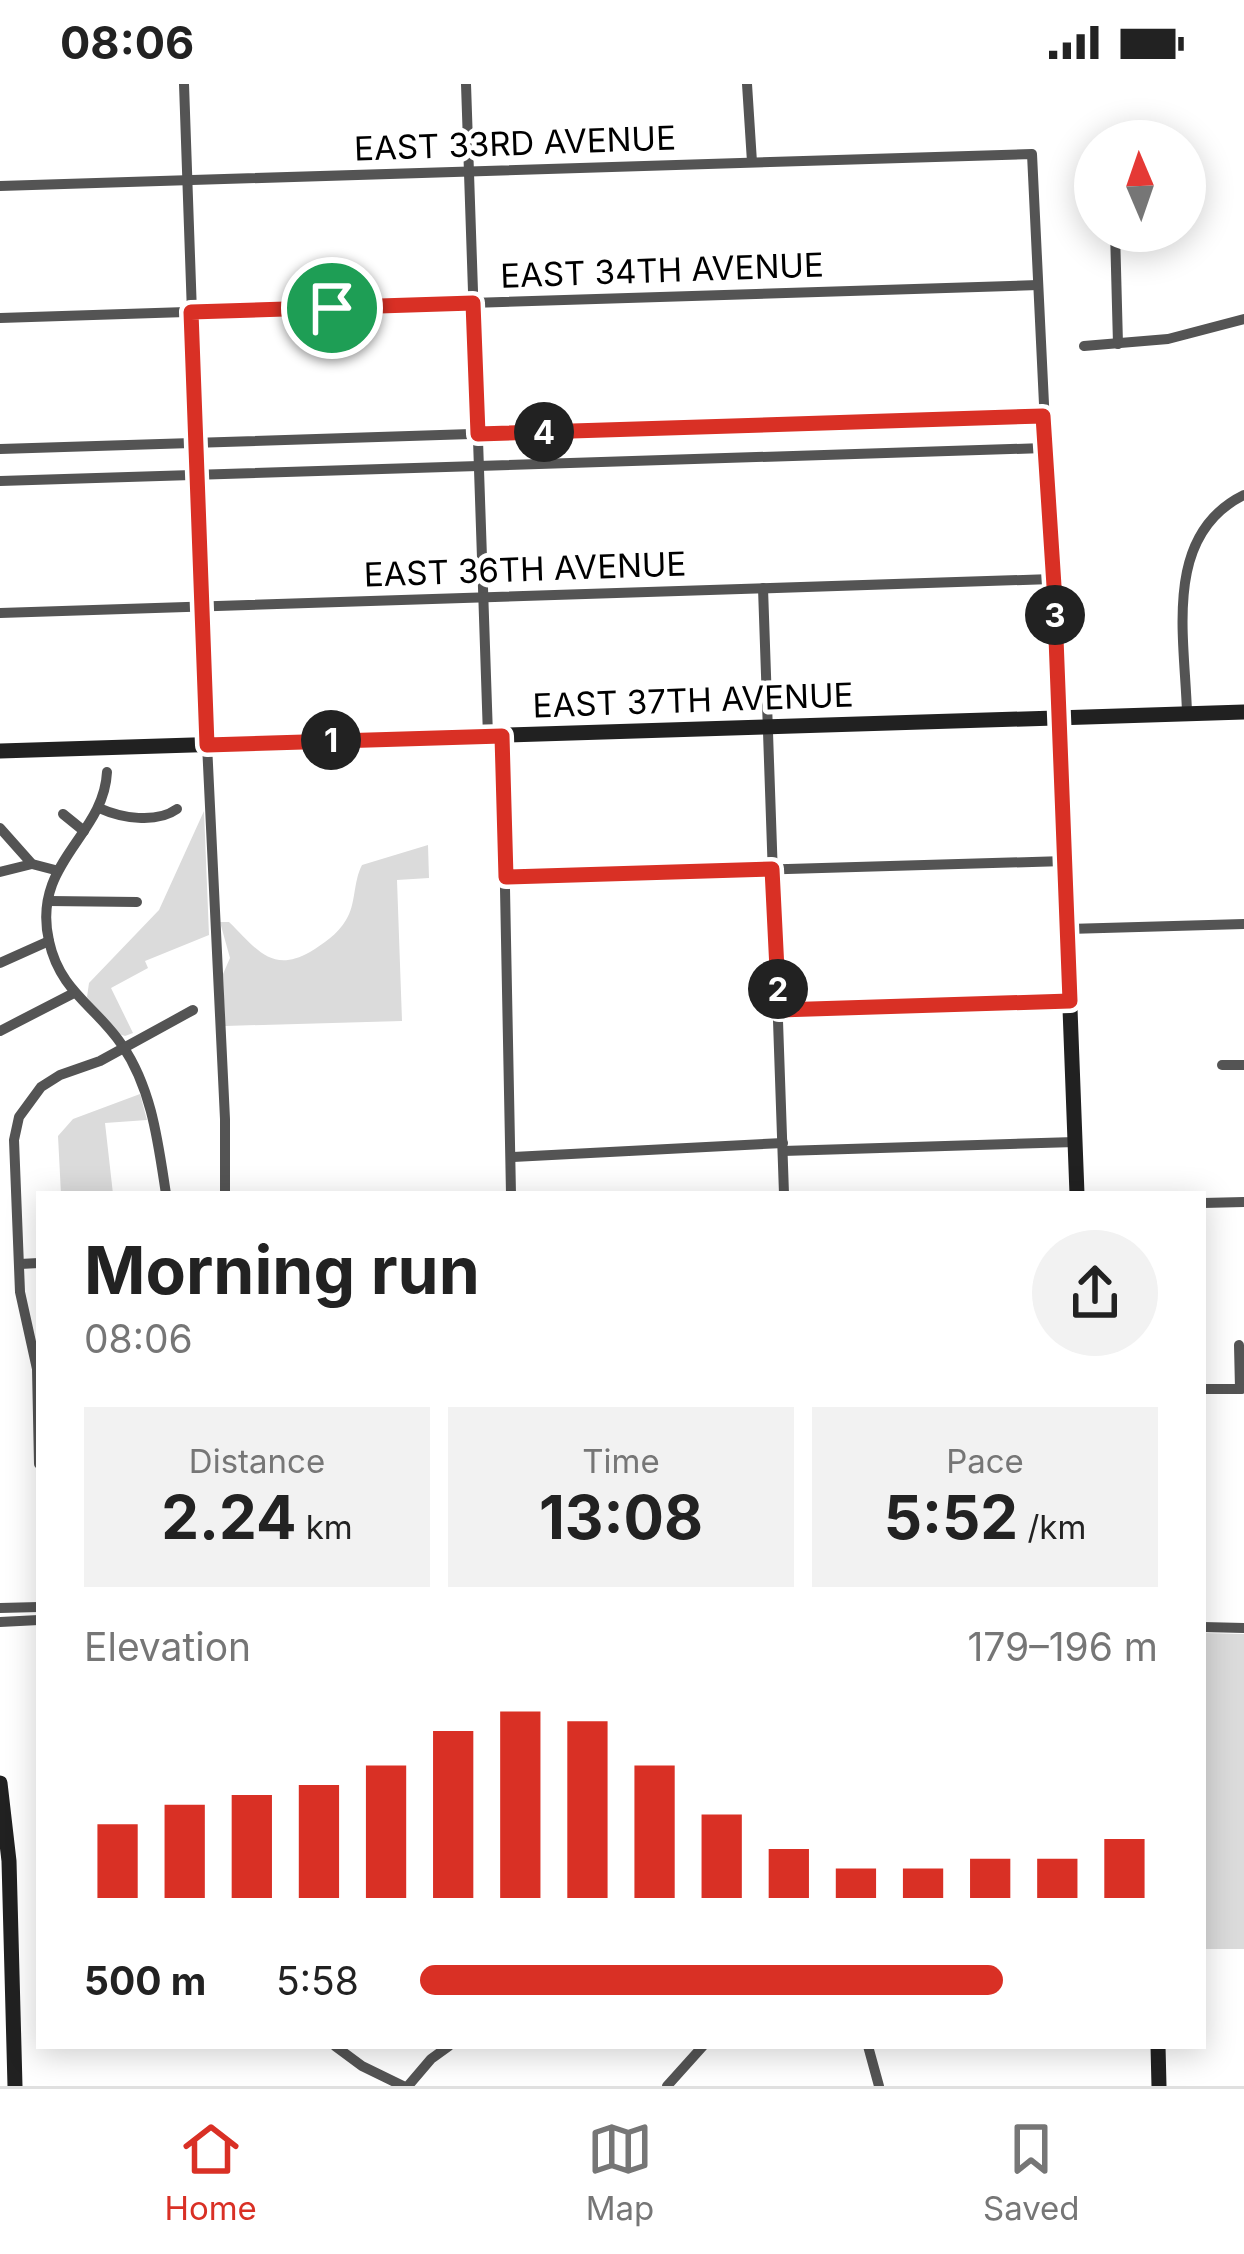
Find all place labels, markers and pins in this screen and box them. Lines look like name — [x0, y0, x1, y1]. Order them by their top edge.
pin — [281, 257, 383, 359]
pin: 4 — [514, 402, 574, 462]
pin: 3 — [1025, 585, 1085, 645]
pin: 1 — [301, 710, 361, 770]
pin: 2 — [748, 959, 808, 1019]

